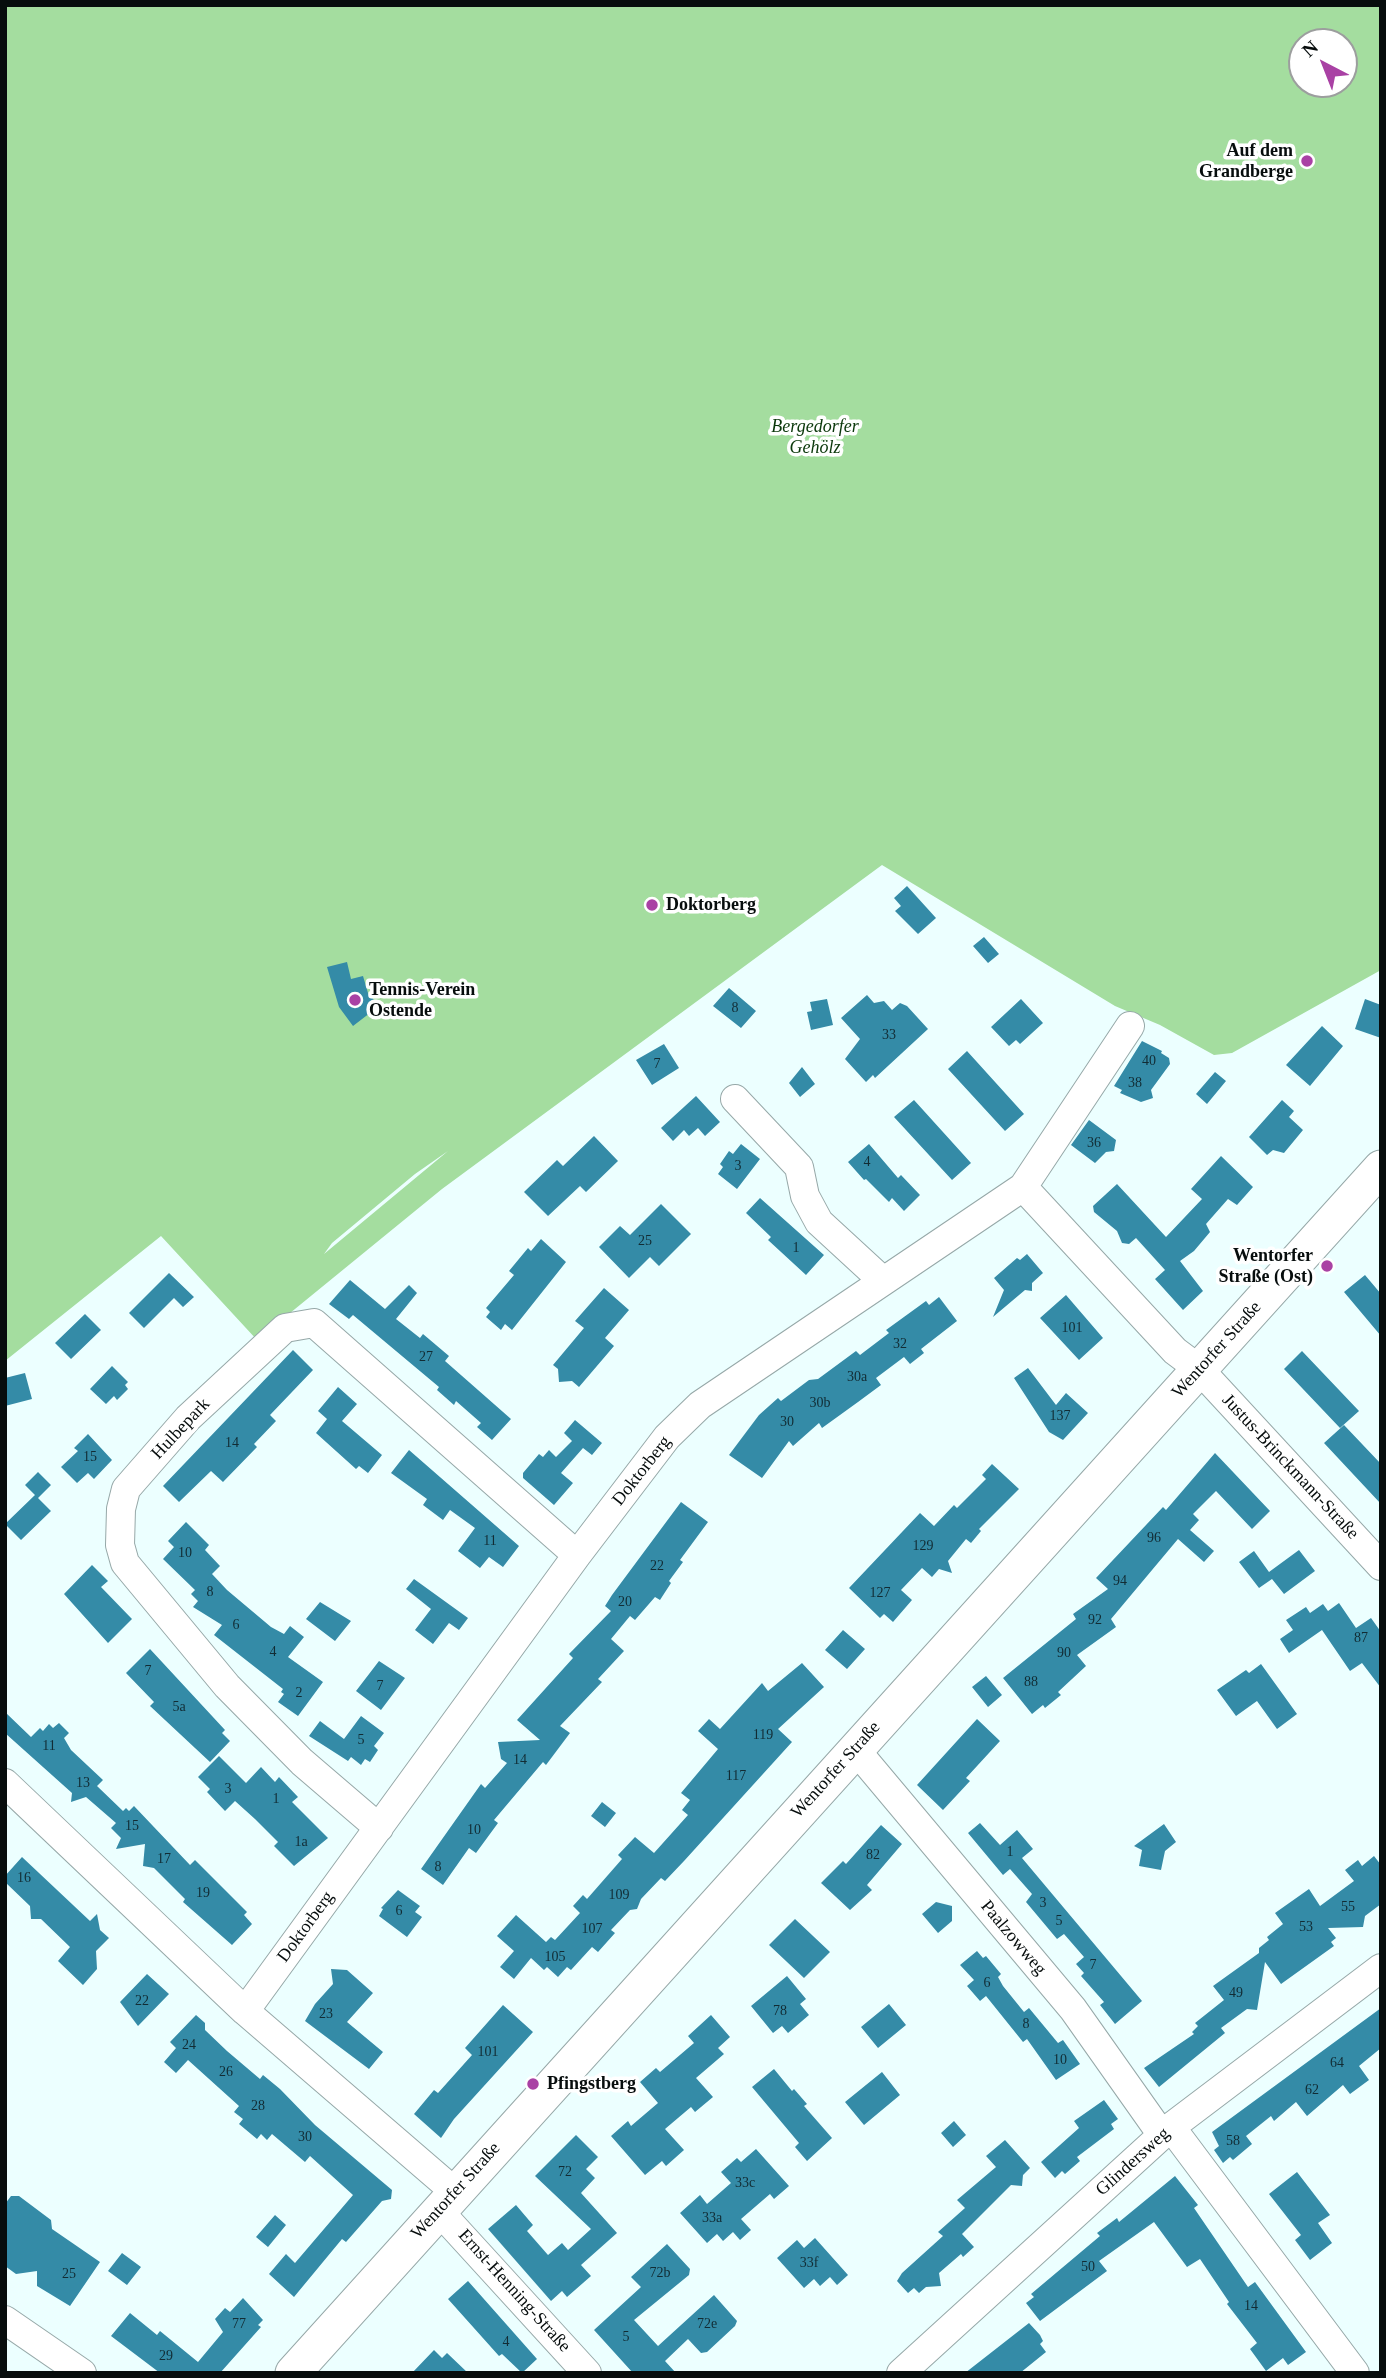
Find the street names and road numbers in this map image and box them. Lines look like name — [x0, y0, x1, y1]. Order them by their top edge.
street label: Wentorfer Straße — [1168, 1297, 1266, 1403]
street label: Justus-Brinckmann-Straße — [1217, 1390, 1363, 1544]
street label: Hulbepark — [147, 1394, 215, 1464]
street label: Doktorberg — [608, 1432, 676, 1510]
street label: Wentorfer Straße — [787, 1717, 885, 1823]
street label: Doktorberg — [273, 1887, 339, 1967]
street label: Paalzowweg — [975, 1896, 1051, 1980]
street label: Glindersweg — [1092, 2123, 1174, 2201]
street label: Wentorfer Straße — [407, 2138, 505, 2244]
street label: Ernst-Henning-Straße — [453, 2225, 575, 2357]

